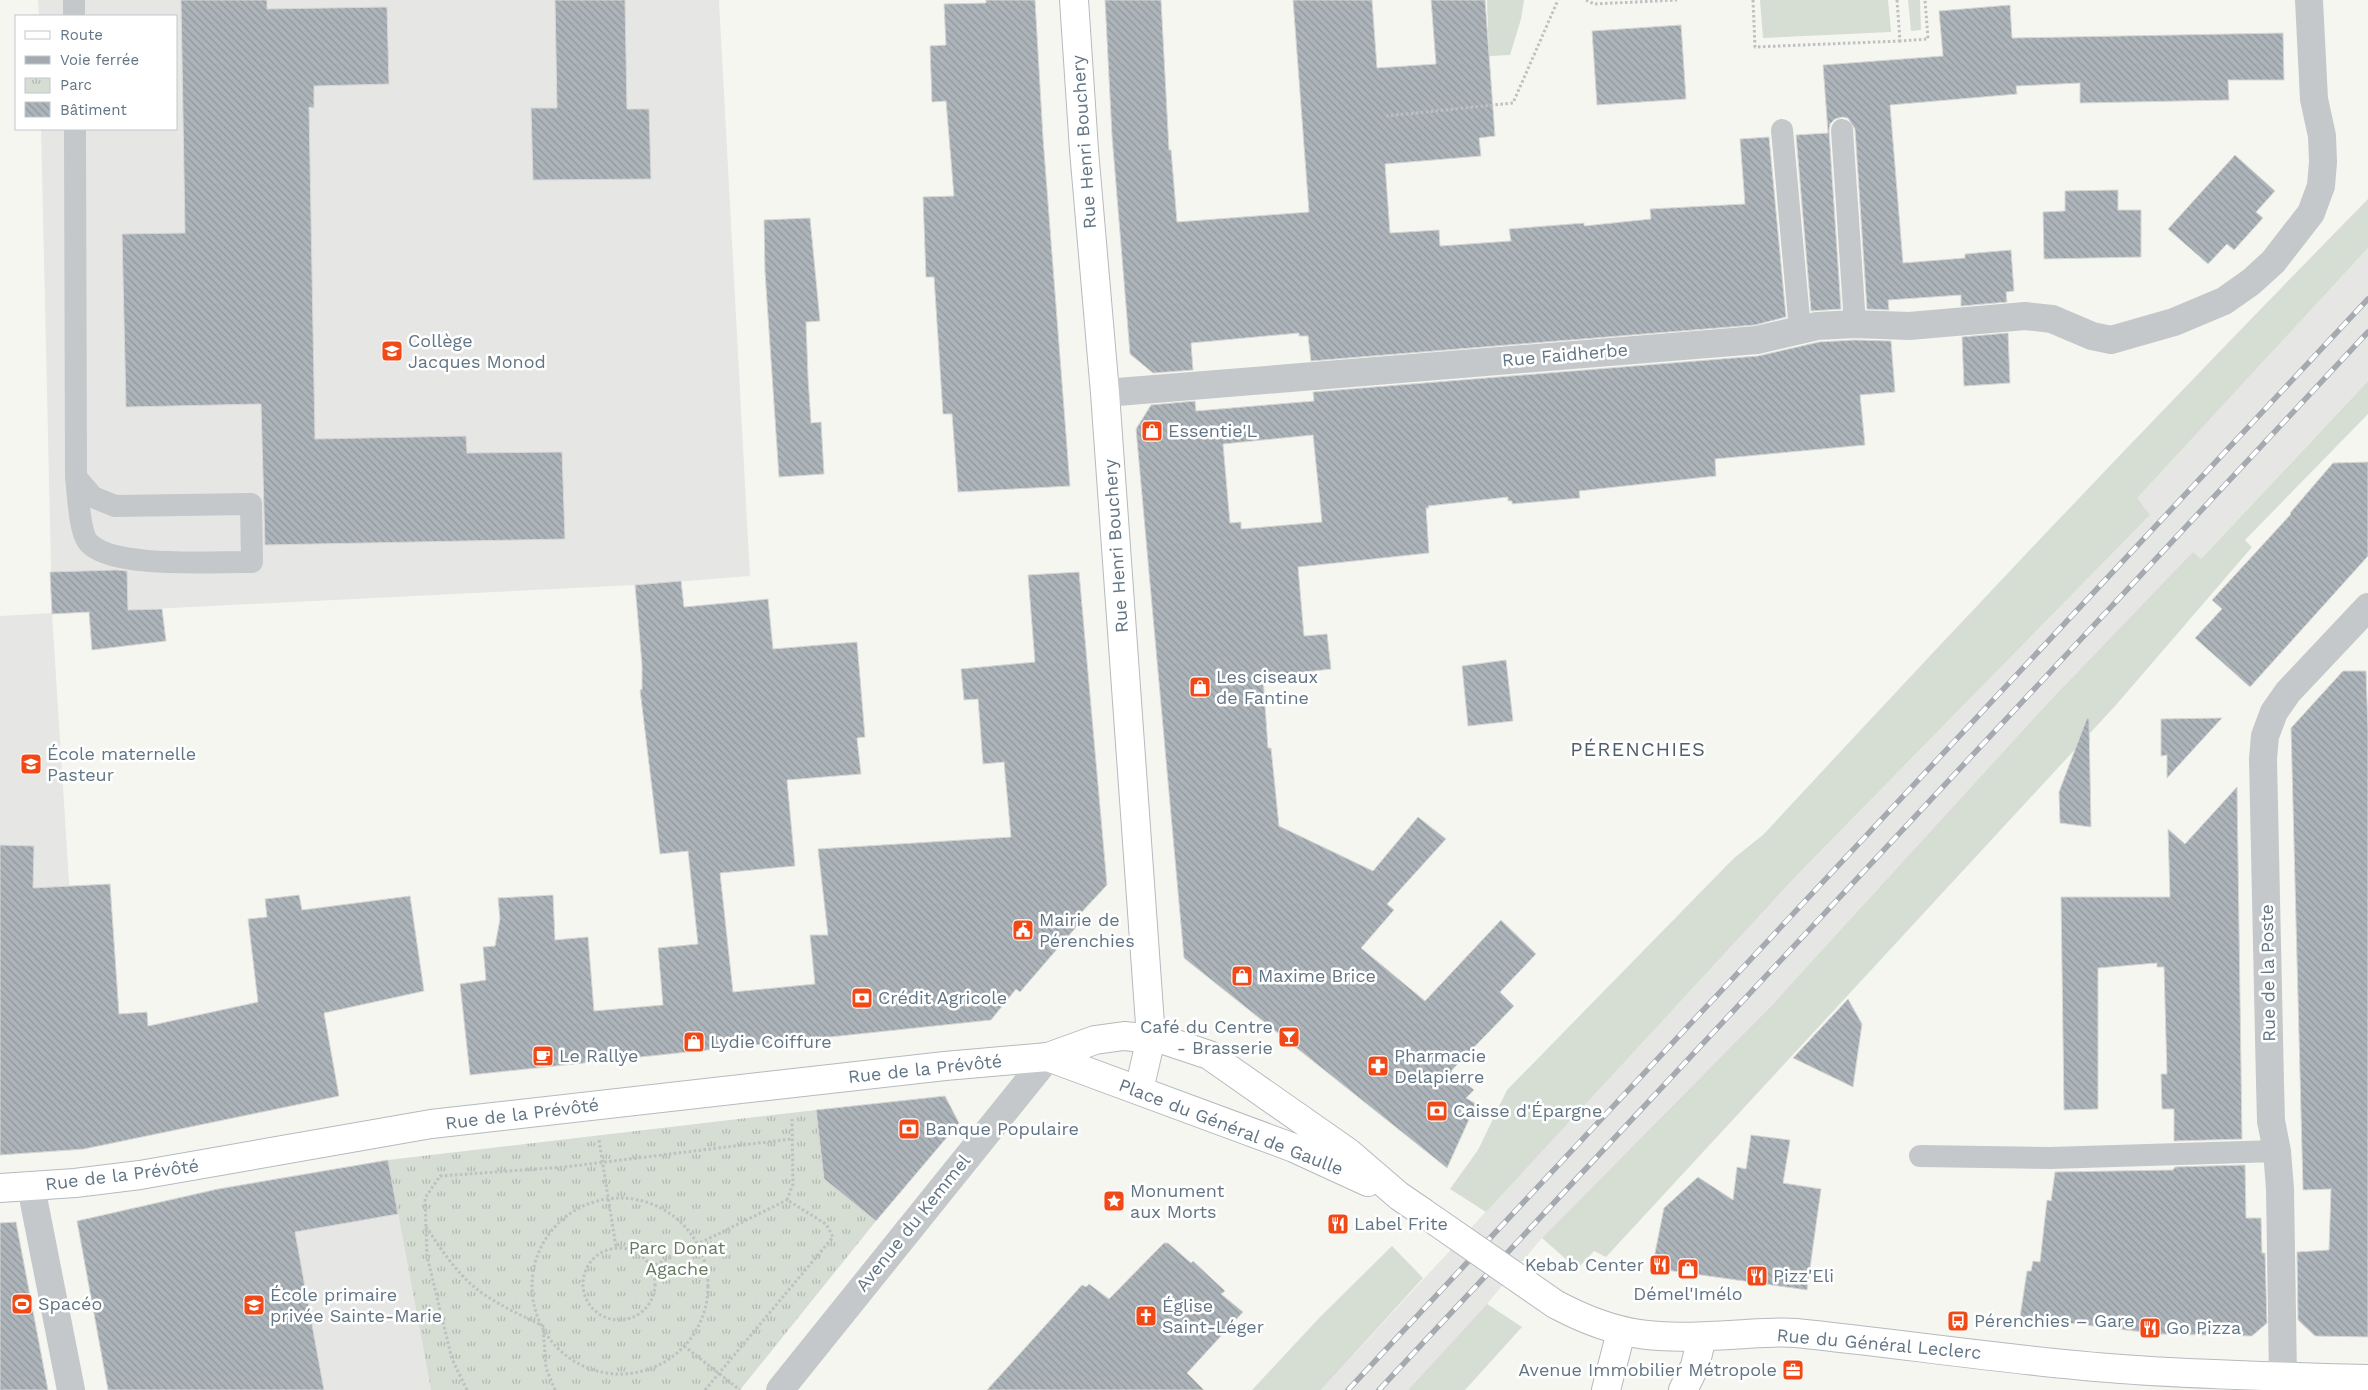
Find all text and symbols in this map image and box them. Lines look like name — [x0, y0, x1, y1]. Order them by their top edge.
legend — [15, 15, 178, 130]
text: Route — [60, 26, 103, 44]
text: Voie ferrée — [60, 51, 139, 69]
street label: Rue Henri Bouchery — [1067, 54, 1100, 230]
text: Parc — [60, 76, 92, 94]
text: Bâtiment — [60, 101, 127, 119]
place label: Collège Jacques Monod — [408, 330, 546, 372]
school or university icon: Collège Jacques Monod — [380, 339, 404, 363]
street label: Rue Faidherbe — [1501, 339, 1629, 370]
shop icon: Essentie'L — [1140, 419, 1164, 443]
place label: Essentie'L — [1168, 420, 1258, 441]
street label: Rue Henri Bouchery — [1099, 458, 1132, 634]
place label: Les ciseaux de Fantine — [1216, 666, 1318, 708]
shop icon: Les ciseaux de Fantine — [1188, 675, 1212, 699]
district label: PÉRENCHIES — [1570, 737, 1706, 761]
place label: École maternelle Pasteur — [47, 743, 196, 785]
school or university icon: École maternelle Pasteur — [19, 752, 43, 776]
street label: Rue de la Poste — [2256, 904, 2279, 1042]
place label: Mairie de Pérenchies — [1039, 909, 1135, 951]
public building icon: Mairie de Pérenchies — [1011, 918, 1035, 942]
shop icon: Maxime Brice — [1230, 964, 1254, 988]
place label: Maxime Brice — [1258, 965, 1376, 986]
bank icon: Crédit Agricole — [850, 986, 874, 1010]
place label: Crédit Agricole — [878, 987, 1007, 1008]
place label: Café du Centre - Brasserie — [1140, 1016, 1273, 1058]
bar icon: Café du Centre - Brasserie — [1277, 1025, 1301, 1049]
shop icon: Lydie Coiffure — [682, 1030, 706, 1054]
place label: Lydie Coiffure — [710, 1031, 832, 1052]
cafe icon: Le Rallye — [531, 1044, 555, 1068]
place label: Le Rallye — [559, 1045, 638, 1066]
place label: Pharmacie Delapierre — [1394, 1045, 1486, 1087]
street label: Rue de la Prévôté — [847, 1050, 1003, 1087]
pharmacy icon: Pharmacie Delapierre — [1366, 1054, 1390, 1078]
street label: Place du Général de Gaulle — [1116, 1074, 1346, 1179]
street label: Rue de la Prévôté — [444, 1094, 600, 1133]
bank icon: Caisse d'Épargne — [1425, 1099, 1449, 1123]
place label: Caisse d'Épargne — [1453, 1100, 1602, 1121]
bank icon: Banque Populaire — [897, 1117, 921, 1141]
place label: Banque Populaire — [925, 1118, 1079, 1139]
street label: Avenue du Kemmel — [851, 1150, 975, 1295]
street label: Rue de la Prévôté — [44, 1155, 200, 1194]
place label: Monument aux Morts — [1130, 1180, 1225, 1222]
place icon: Monument aux Morts — [1102, 1189, 1126, 1213]
restaurant icon: Label Frite — [1326, 1212, 1350, 1236]
place label: Label Frite — [1354, 1213, 1448, 1234]
park label: Parc Donat Agache — [629, 1237, 726, 1279]
restaurant icon: Kebab Center — [1648, 1253, 1672, 1277]
place label: Kebab Center — [1525, 1254, 1644, 1275]
shop icon: Démel'Imélo — [1676, 1257, 1700, 1281]
restaurant icon: Pizz'Eli — [1745, 1264, 1769, 1288]
place label: Pizz'Eli — [1773, 1265, 1834, 1286]
place label: Démel'Imélo — [1633, 1283, 1743, 1304]
place label: École primaire privée Sainte-Marie — [270, 1284, 442, 1326]
sports icon: Spacéo — [10, 1292, 34, 1316]
place label: Spacéo — [38, 1293, 102, 1314]
school or university icon: École primaire privée Sainte-Marie — [242, 1293, 266, 1317]
place label: Église Saint-Léger — [1162, 1295, 1264, 1337]
church icon: Église Saint-Léger — [1134, 1304, 1158, 1328]
bus stop icon: Pérenchies – Gare — [1946, 1309, 1970, 1333]
place label: Pérenchies – Gare — [1974, 1310, 2135, 1331]
restaurant icon: Go Pizza — [2138, 1316, 2162, 1340]
place label: Go Pizza — [2166, 1317, 2241, 1338]
street label: Rue du Général Leclerc — [1776, 1324, 1982, 1363]
office icon: Avenue Immobilier Métropole — [1781, 1358, 1805, 1382]
place label: Avenue Immobilier Métropole — [1518, 1359, 1777, 1380]

